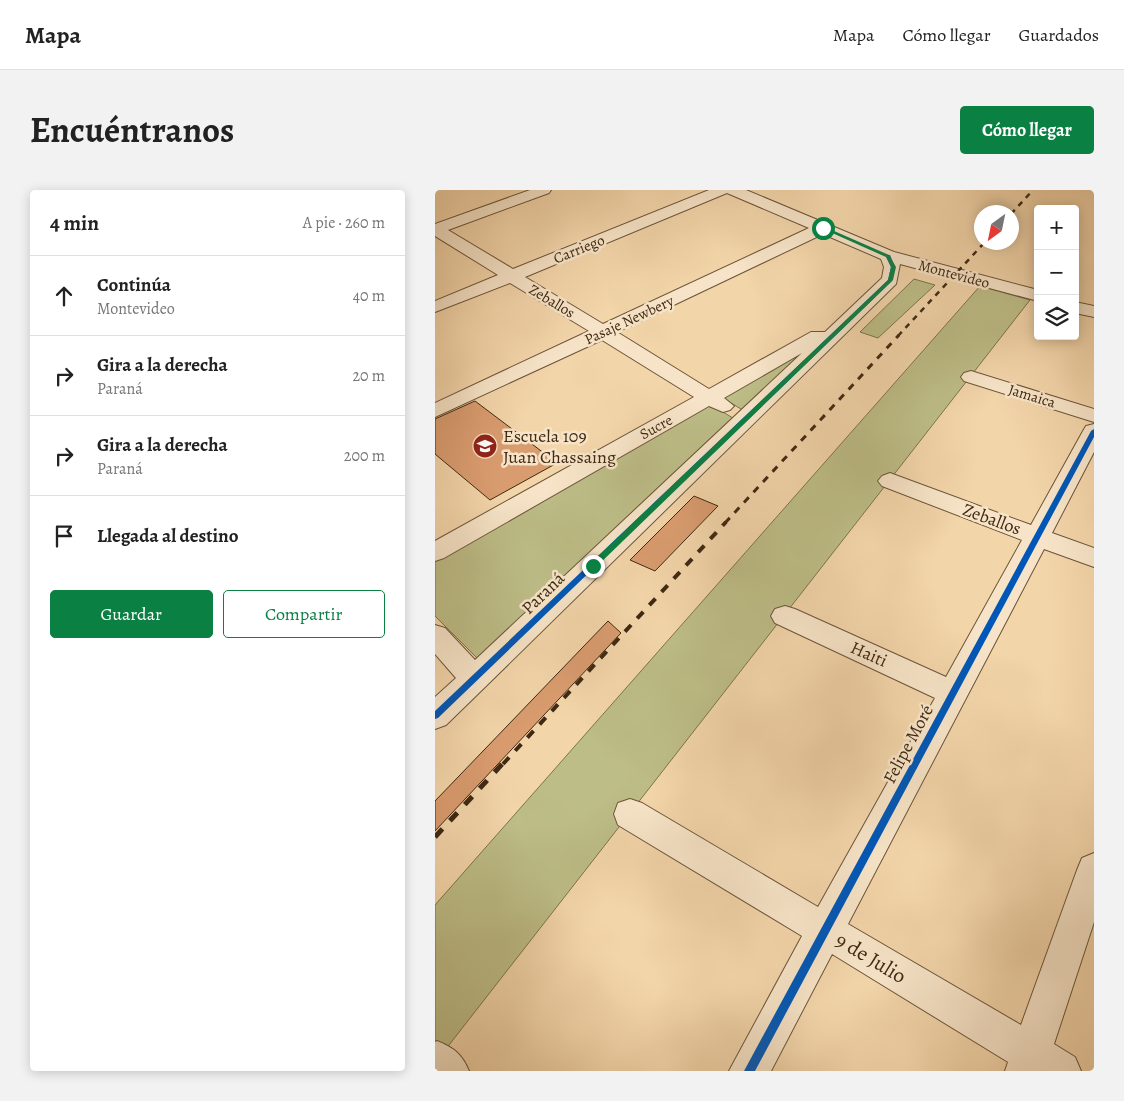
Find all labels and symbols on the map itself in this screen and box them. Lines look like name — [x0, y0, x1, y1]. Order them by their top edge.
north arrow — [974, 205, 1019, 250]
route start — [812, 217, 835, 240]
street label: Carriego — [550, 230, 608, 268]
street label: Montevideo — [916, 255, 992, 293]
street label: Zeballos — [525, 279, 579, 323]
street label: Pasaje Newbery — [581, 290, 677, 349]
street label: Jamaica — [1006, 379, 1058, 413]
street label: Sucre — [636, 410, 676, 444]
place label: Escuela 109 Juan Chassaing — [503, 424, 616, 469]
school or university icon: Escuela 109 Juan Chassaing — [472, 433, 498, 459]
street label: Zeballos — [959, 497, 1025, 541]
route end — [582, 555, 605, 578]
street label: Paraná — [516, 566, 570, 619]
street label: Haiti — [847, 635, 891, 673]
street label: Felipe Moré — [877, 701, 939, 787]
street label: 9 de Julio — [831, 926, 911, 990]

